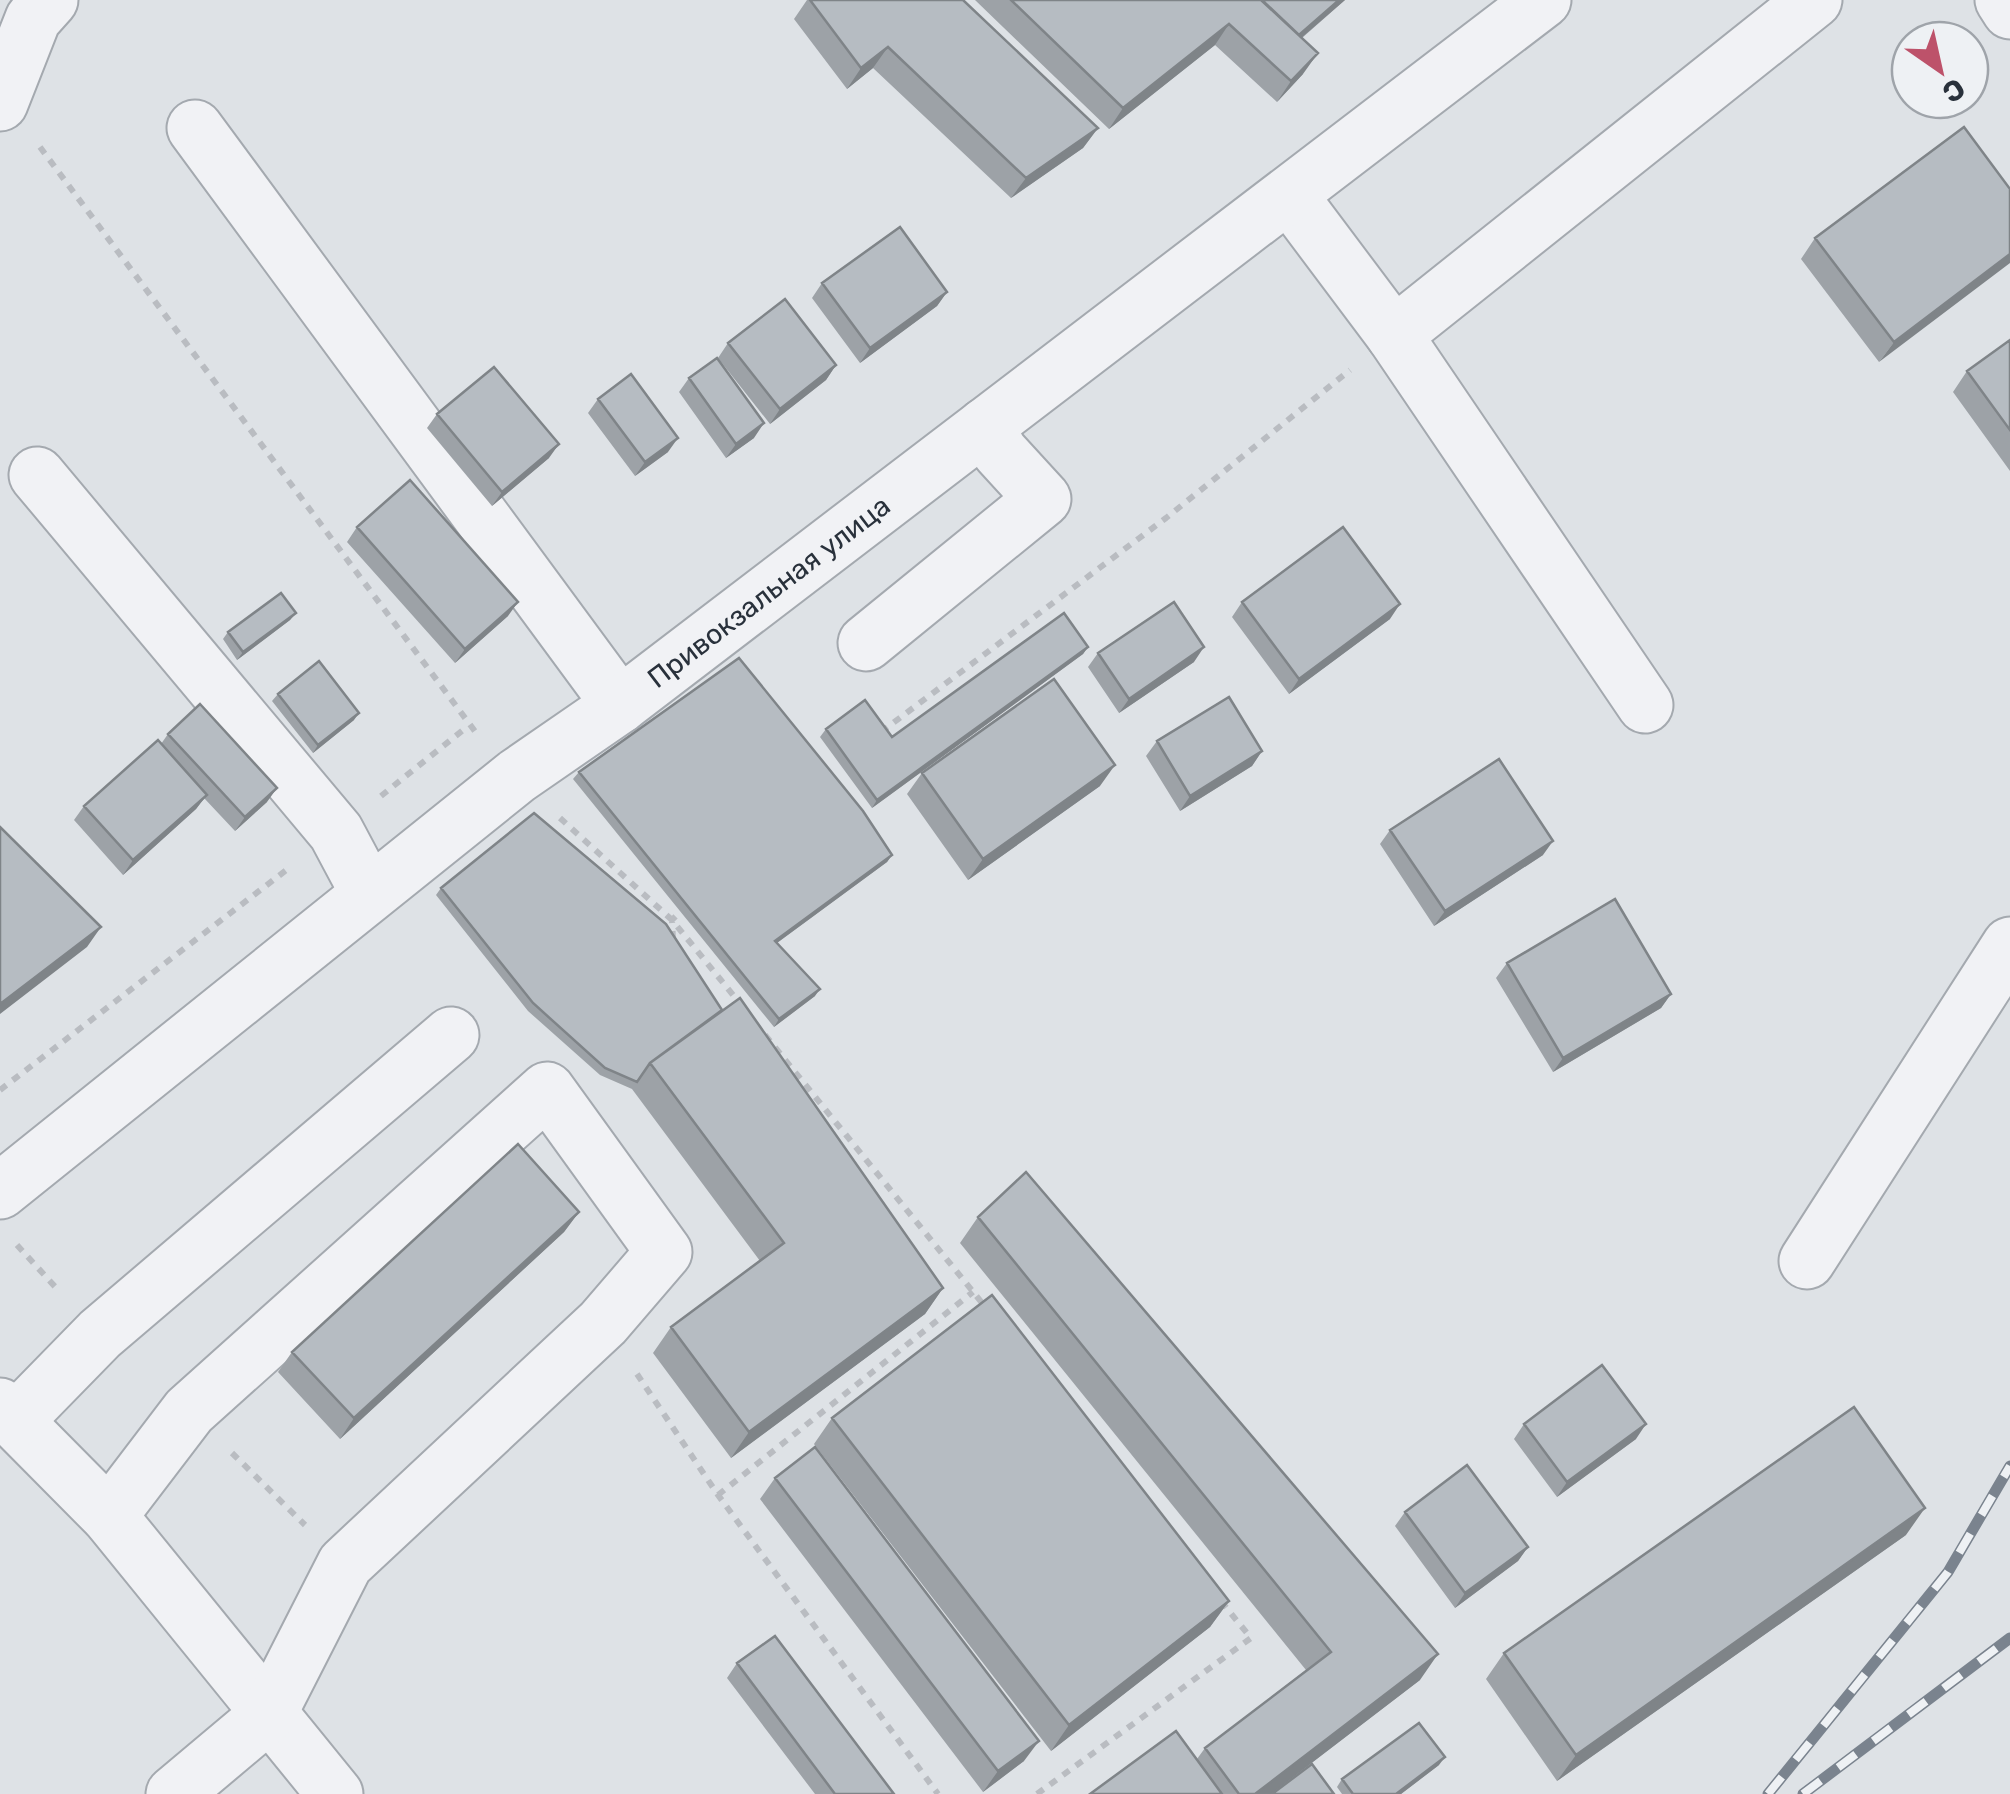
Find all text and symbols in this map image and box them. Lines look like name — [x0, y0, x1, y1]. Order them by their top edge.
north arrow — [1890, 20, 1990, 120]
text: С — [1936, 71, 1971, 109]
street label: Привокзальная улица — [641, 489, 896, 694]

